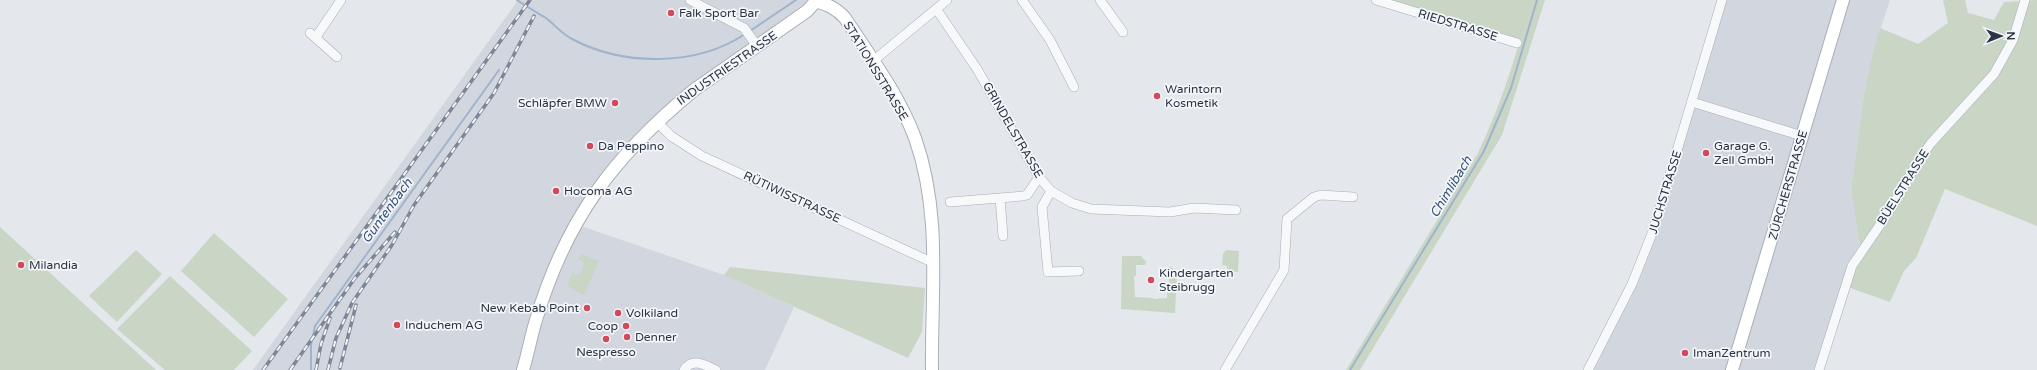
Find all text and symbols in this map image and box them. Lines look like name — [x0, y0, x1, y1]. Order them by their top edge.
place label: Falk Sport Bar — [679, 6, 759, 20]
street label: RIEDSTRASSE — [1416, 6, 1500, 44]
marker: Falk Sport Bar — [666, 8, 676, 18]
north arrow — [1981, 16, 2021, 56]
street label: STATIONSSTRASSE — [841, 19, 911, 124]
street label: INDUSTRIESTRASSE — [674, 28, 780, 108]
text: N — [2004, 31, 2017, 40]
street label: GRINDELSTRASSE — [980, 80, 1046, 181]
place label: Warintorn Kosmetik — [1165, 82, 1222, 110]
marker: Warintorn Kosmetik — [1152, 91, 1162, 101]
place label: Schläpfer BMW — [518, 96, 607, 110]
marker: Schläpfer BMW — [610, 98, 620, 108]
street label: ZÜRCHERSTRASSE — [1766, 128, 1810, 241]
place label: Da Peppino — [598, 139, 664, 153]
place label: Garage G. Zell GmbH — [1714, 139, 1774, 167]
marker: Da Peppino — [585, 141, 595, 151]
street label: BÜELSTRASSE — [1874, 146, 1932, 227]
street label: JUCHSTRASSE — [1646, 148, 1684, 235]
marker: Garage G. Zell GmbH — [1701, 148, 1711, 158]
water label: Chimlibach — [1426, 152, 1476, 221]
street label: RÜTIWISSTRASSE — [741, 168, 843, 226]
water label: Guntenbach — [358, 175, 416, 246]
place label: Hocoma AG — [564, 184, 633, 198]
marker: Hocoma AG — [551, 186, 561, 196]
place label: Milandia — [29, 258, 78, 272]
marker: Milandia — [16, 260, 26, 270]
place label: Kindergarten Steibrugg — [1159, 266, 1234, 294]
marker: Kindergarten Steibrugg — [1146, 275, 1156, 285]
place label: New Kebab Point — [480, 301, 579, 315]
marker: New Kebab Point — [582, 303, 592, 313]
place label: Volkiland — [626, 306, 678, 320]
marker: Volkiland — [613, 308, 623, 318]
place label: Induchem AG — [405, 318, 483, 332]
place label: Coop — [588, 319, 618, 333]
marker: Induchem AG — [392, 320, 402, 330]
marker: Coop — [621, 321, 631, 331]
place label: Denner — [635, 330, 677, 344]
marker: Denner — [622, 332, 632, 342]
marker: Nespresso — [601, 334, 611, 344]
place label: Nespresso — [576, 345, 636, 359]
place label: ImanZentrum — [1693, 346, 1771, 360]
marker: ImanZentrum — [1680, 348, 1690, 358]

